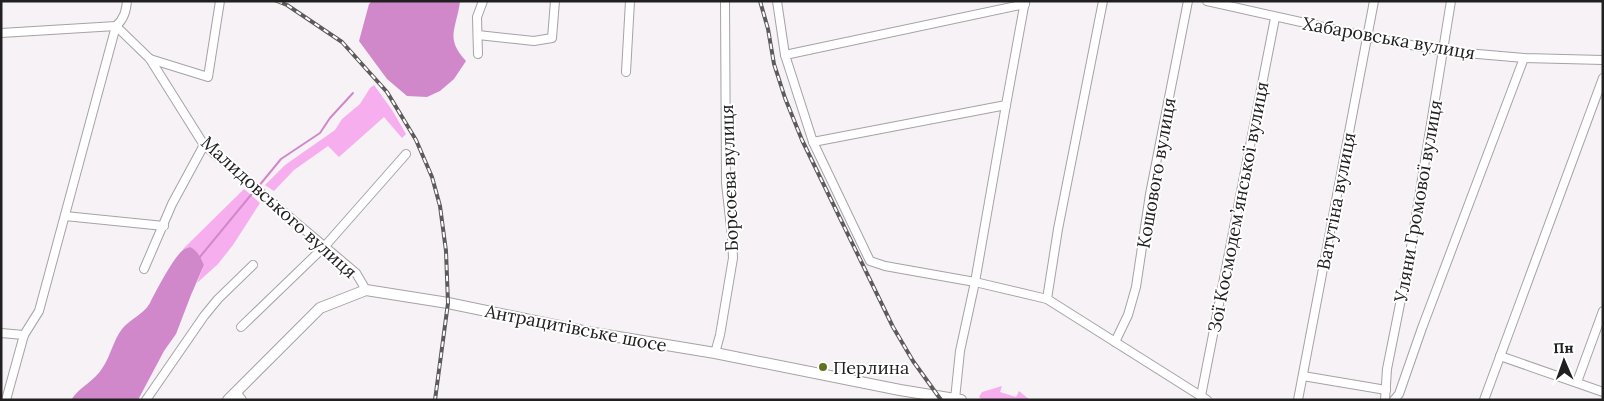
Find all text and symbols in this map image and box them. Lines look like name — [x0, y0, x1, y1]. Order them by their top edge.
street label: Хабаровська вулиця — [1301, 12, 1477, 64]
street label: Зої Космодем’янської вулиця — [1202, 79, 1274, 335]
street label: Кошового вулиця — [1131, 96, 1181, 250]
street label: Уляни Громової вулиця — [1389, 98, 1447, 305]
street label: Борсоєва вулиця — [715, 104, 743, 252]
street label: Ватутіна вулиця — [1311, 130, 1361, 272]
street label: Малидовського вулиця — [196, 131, 362, 283]
street label: Антрацитівське шосе — [482, 299, 669, 357]
north arrow — [1539, 336, 1589, 386]
text: Пн — [1553, 339, 1574, 357]
place label: Перлина — [833, 356, 909, 379]
marker: Перлина — [817, 361, 829, 373]

